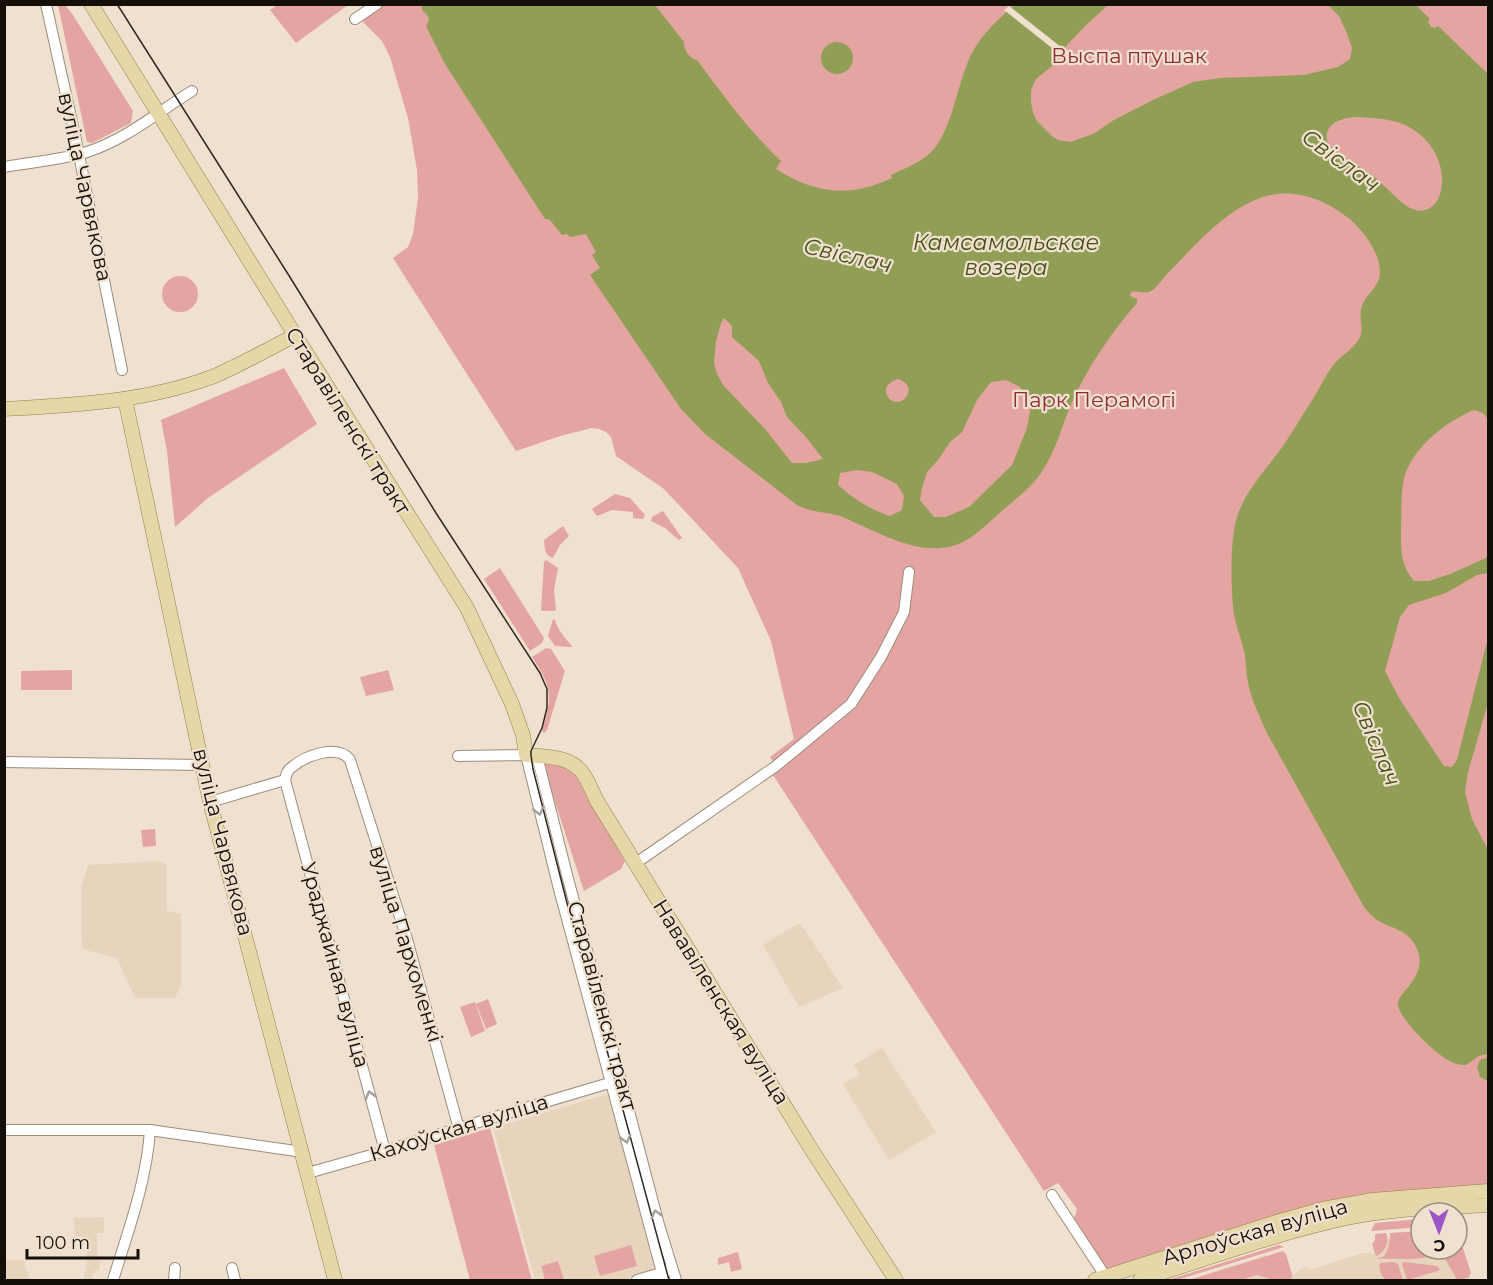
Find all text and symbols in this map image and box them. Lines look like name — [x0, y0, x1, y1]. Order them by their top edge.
park label: Выспа птушак — [1051, 43, 1207, 68]
street label: вуліца Чарвякова — [53, 90, 118, 284]
water label: Свіслач — [1296, 123, 1385, 198]
water label: Камсамольскае возера — [913, 229, 1099, 281]
water label: Свіслач — [801, 232, 895, 279]
street label: Старавіленскі тракт — [281, 322, 416, 519]
park label: Парк Перамогі — [1012, 387, 1176, 412]
water label: Свіслач — [1347, 696, 1407, 790]
street label: вуліца Чарвякова — [188, 745, 259, 938]
one-way arrow — [532, 806, 545, 816]
street label: вуліца Пархоменкі — [365, 842, 448, 1045]
street label: Ураджайная вуліца — [296, 859, 375, 1070]
street label: Нававіленская вуліца — [648, 894, 795, 1109]
street label: Старавіленскі тракт — [562, 898, 643, 1114]
street label: Кахоўская вуліца — [366, 1088, 551, 1167]
one-way arrow — [365, 1090, 377, 1101]
one-way arrow — [618, 1134, 631, 1144]
street label: Арлоўская вуліца — [1159, 1193, 1350, 1270]
north arrow — [1409, 1201, 1469, 1261]
one-way arrow — [651, 1209, 664, 1219]
scale bar — [27, 1222, 138, 1260]
text: 100 m — [36, 1232, 90, 1254]
text: С — [1433, 1236, 1445, 1255]

